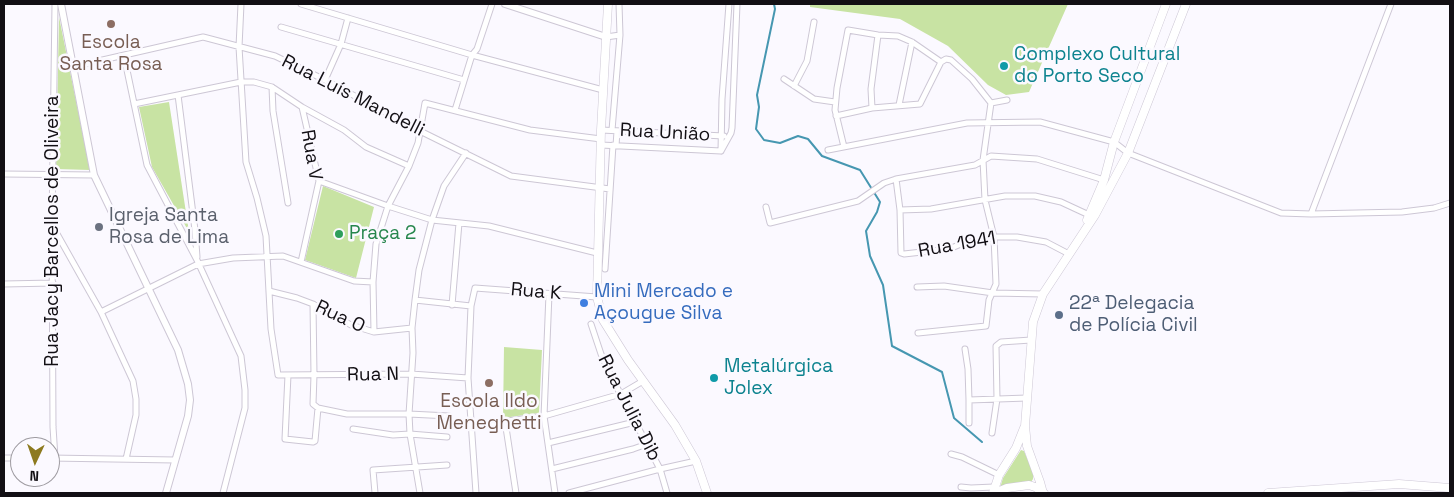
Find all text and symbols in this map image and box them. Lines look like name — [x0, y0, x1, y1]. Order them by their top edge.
marker: Escola Santa Rosa — [105, 18, 117, 30]
place label: Escola Santa Rosa — [59, 32, 163, 76]
place label: Complexo Cultural do Porto Seco — [1014, 44, 1180, 88]
street label: Rua Luís Mandelli — [278, 50, 428, 142]
marker: Complexo Cultural do Porto Seco — [998, 60, 1010, 72]
street label: Rua Jacy Barcellos de Oliveira — [42, 95, 64, 367]
street label: Rua União — [619, 119, 711, 147]
street label: Rua V — [295, 128, 327, 182]
place label: Igreja Santa Rosa de Lima — [109, 205, 229, 249]
marker: Igreja Santa Rosa de Lima — [93, 221, 105, 233]
place label: Praça 2 — [349, 223, 417, 245]
street label: Rua 1941 — [916, 227, 998, 263]
marker: Praça 2 — [333, 228, 345, 240]
street label: Rua K — [510, 278, 562, 306]
place label: Mini Mercado e Açougue Silva — [594, 281, 733, 325]
place label: 22ª Delegacia de Polícia Civil — [1069, 293, 1198, 337]
street label: Rua O — [312, 296, 368, 338]
marker: Mini Mercado e Açougue Silva — [578, 297, 590, 309]
marker: 22ª Delegacia de Polícia Civil — [1053, 309, 1065, 321]
street label: Rua Julia Dib — [592, 351, 666, 465]
place label: Metalúrgica Jolex — [724, 356, 833, 400]
street label: Rua N — [347, 363, 399, 387]
marker: Metalúrgica Jolex — [708, 372, 720, 384]
marker: Escola Ildo Meneghetti — [483, 377, 495, 389]
place label: Escola Ildo Meneghetti — [436, 391, 542, 435]
north arrow — [10, 437, 60, 487]
text: N — [29, 467, 39, 485]

